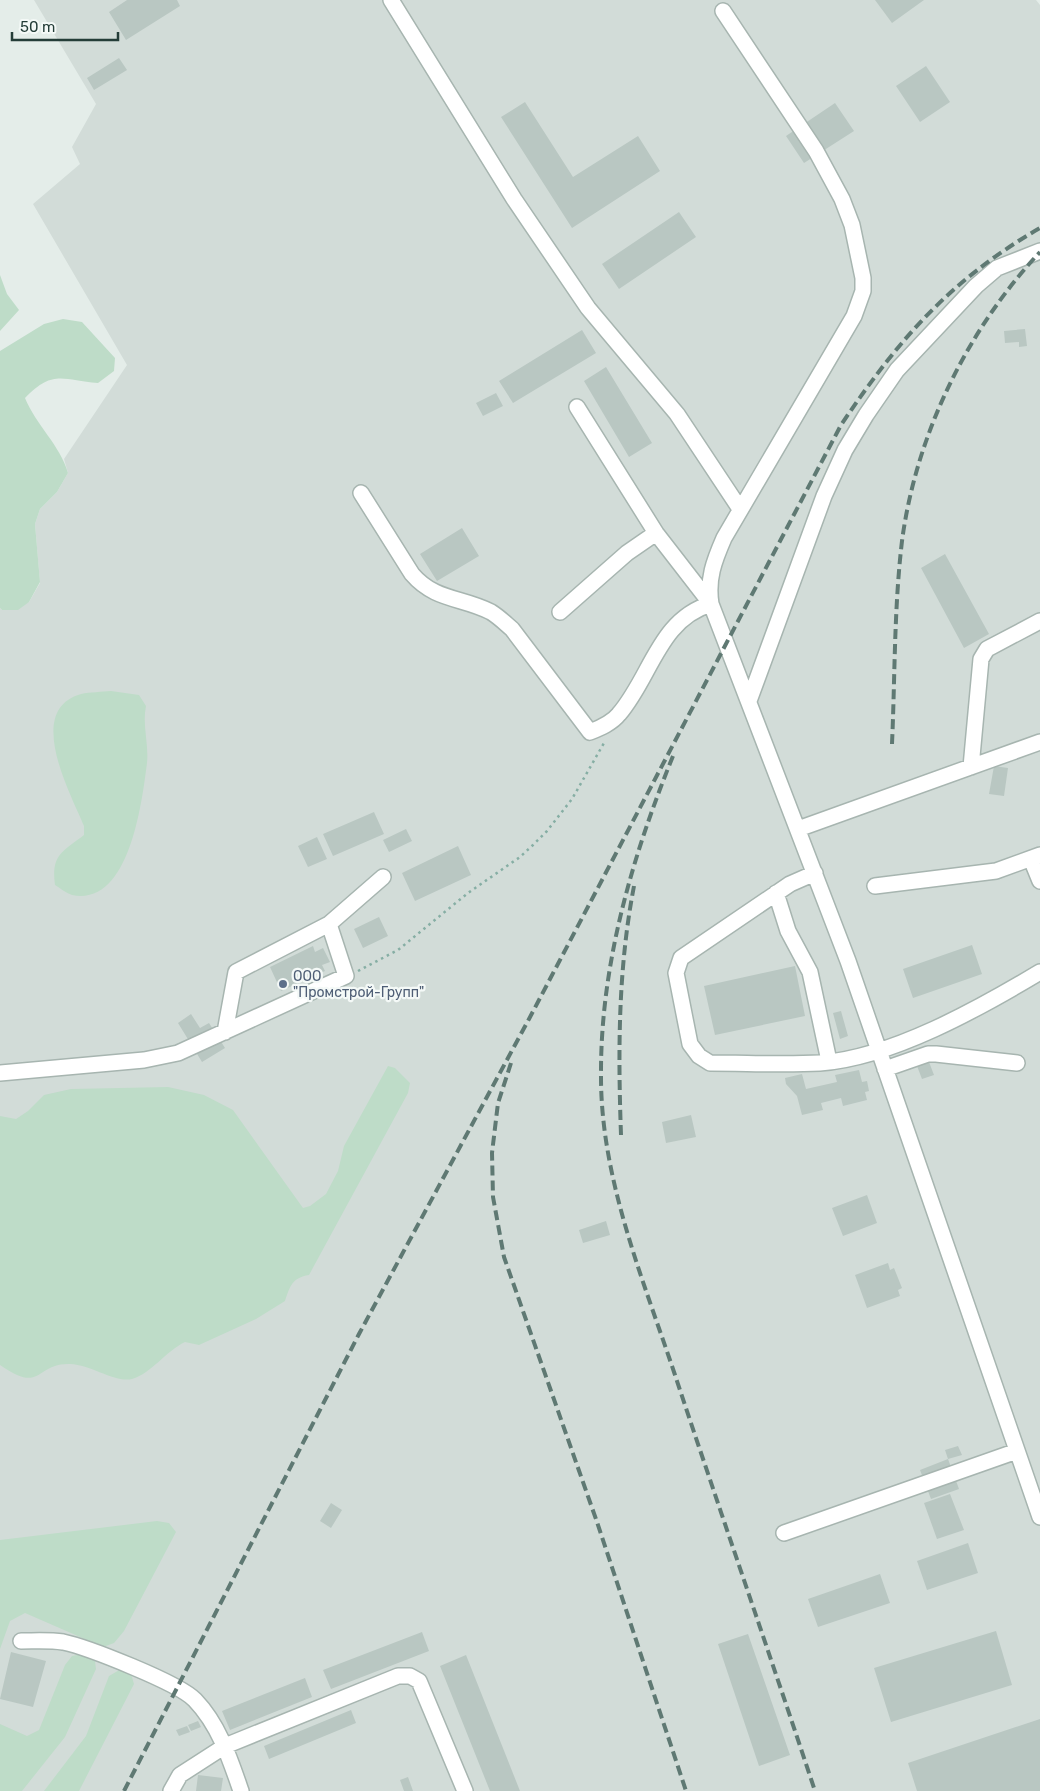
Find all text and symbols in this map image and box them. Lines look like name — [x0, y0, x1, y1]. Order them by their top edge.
scale bar — [12, 10, 119, 42]
text: 50 m — [20, 18, 55, 36]
place label: ООО "Промстрой-Групп" — [293, 968, 424, 1001]
marker: ООО "Промстрой-Групп" — [277, 978, 289, 990]

